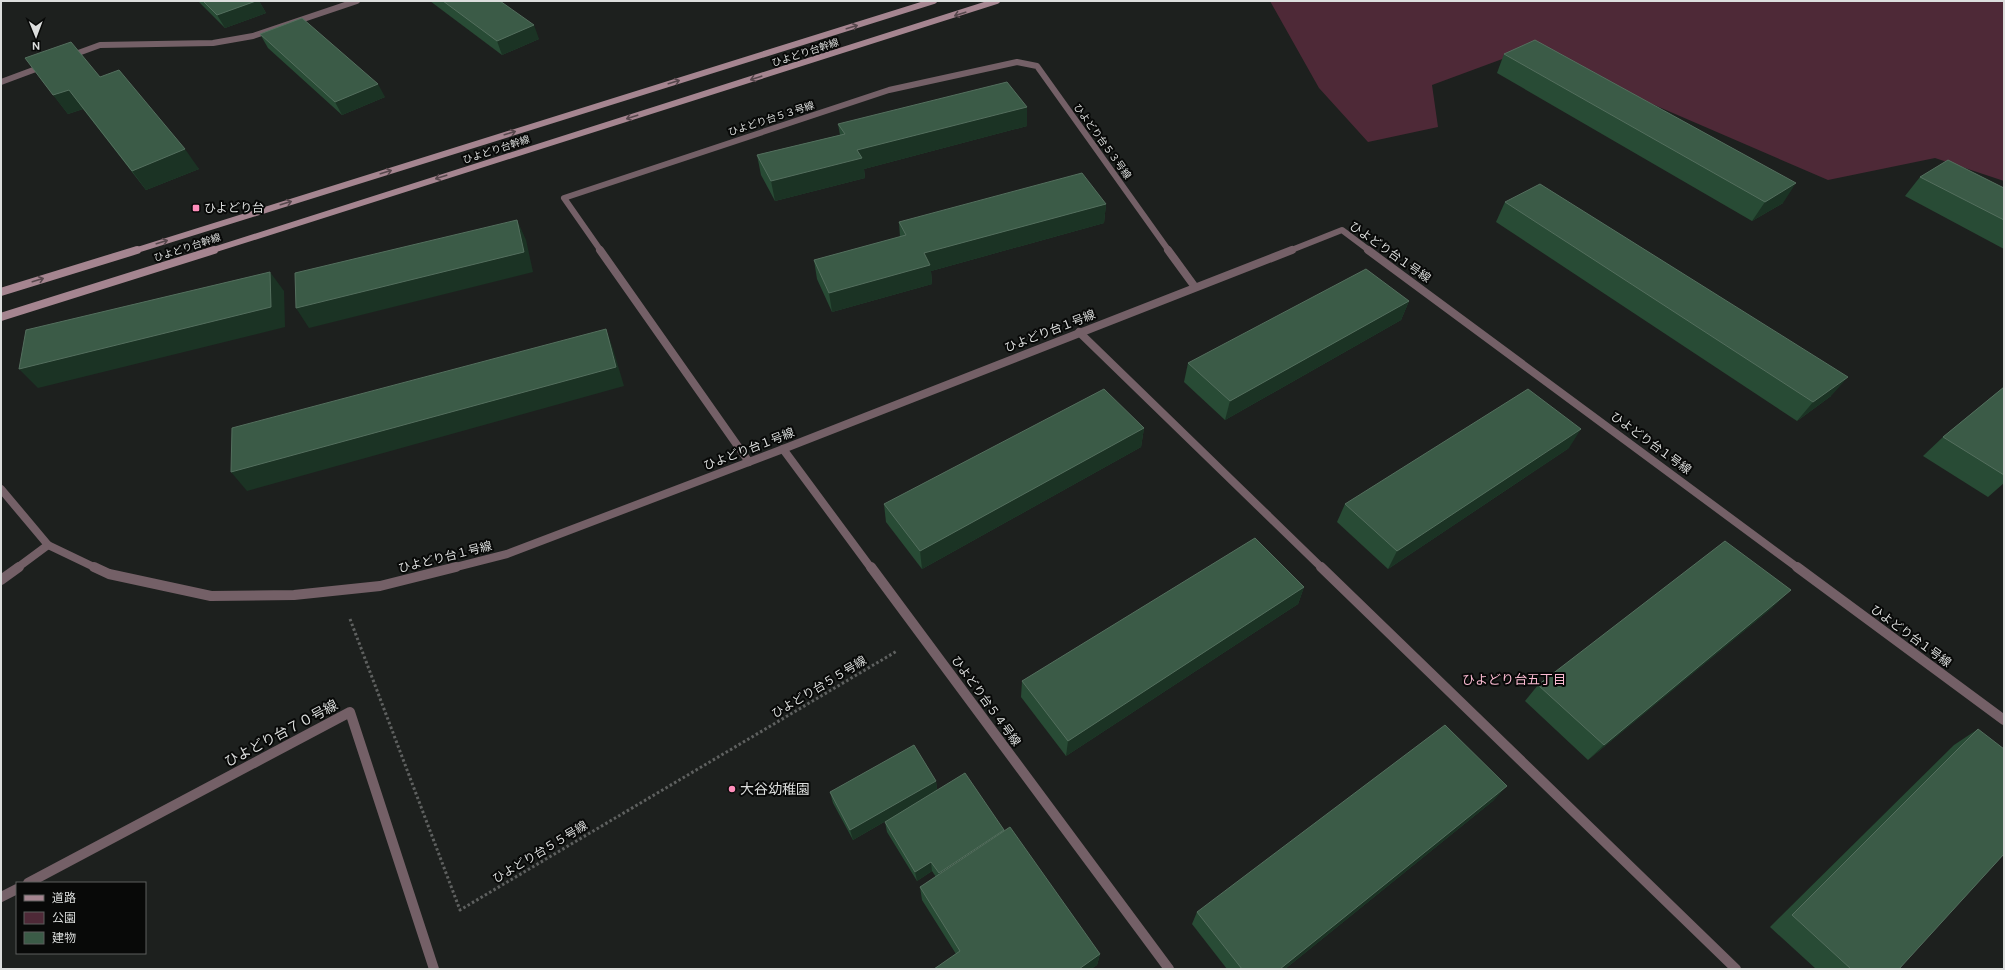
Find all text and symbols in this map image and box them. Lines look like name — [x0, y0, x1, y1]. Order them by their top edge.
one-way arrow — [954, 10, 966, 18]
north arrow — [16, 16, 56, 56]
one-way arrow — [845, 23, 858, 30]
street label: ひよどり台幹線 — [770, 35, 840, 69]
text: N — [32, 39, 40, 53]
one-way arrow — [749, 75, 762, 82]
one-way arrow — [668, 78, 681, 85]
street label: ひよどり台５３号線 — [726, 98, 816, 139]
street label: ひよどり台５３号線 — [1071, 101, 1134, 182]
one-way arrow — [625, 114, 638, 121]
one-way arrow — [503, 129, 516, 136]
street label: ひよどり台幹線 — [461, 132, 531, 166]
one-way arrow — [379, 168, 392, 175]
one-way arrow — [435, 174, 448, 181]
one-way arrow — [279, 199, 292, 206]
place label: ひよどり台 — [204, 200, 264, 216]
marker: ひよどり台 — [191, 203, 201, 213]
street label: ひよどり台１号線 — [1346, 218, 1434, 286]
street label: ひよどり台幹線 — [152, 230, 222, 264]
one-way arrow — [156, 238, 169, 245]
one-way arrow — [32, 276, 45, 283]
street label: ひよどり台１号線 — [1002, 306, 1098, 356]
street label: ひよどり台１号線 — [1607, 408, 1695, 478]
street label: ひよどり台１号線 — [701, 424, 797, 474]
street label: ひよどり台１号線 — [396, 538, 494, 576]
street label: ひよどり台１号線 — [1867, 601, 1955, 671]
street label: ひよどり台５５号線 — [769, 652, 869, 722]
street label: ひよどり台５４号線 — [948, 653, 1024, 749]
district label: ひよどり台五丁目 — [1462, 671, 1566, 688]
street label: ひよどり台７０号線 — [221, 695, 341, 771]
place label: 大谷幼稚園 — [740, 780, 810, 798]
marker: 大谷幼稚園 — [727, 784, 737, 794]
street label: ひよどり台５５号線 — [490, 817, 590, 887]
legend — [16, 882, 146, 954]
text: 道路 — [52, 890, 76, 906]
text: 公園 — [52, 910, 76, 926]
text: 建物 — [52, 930, 76, 946]

